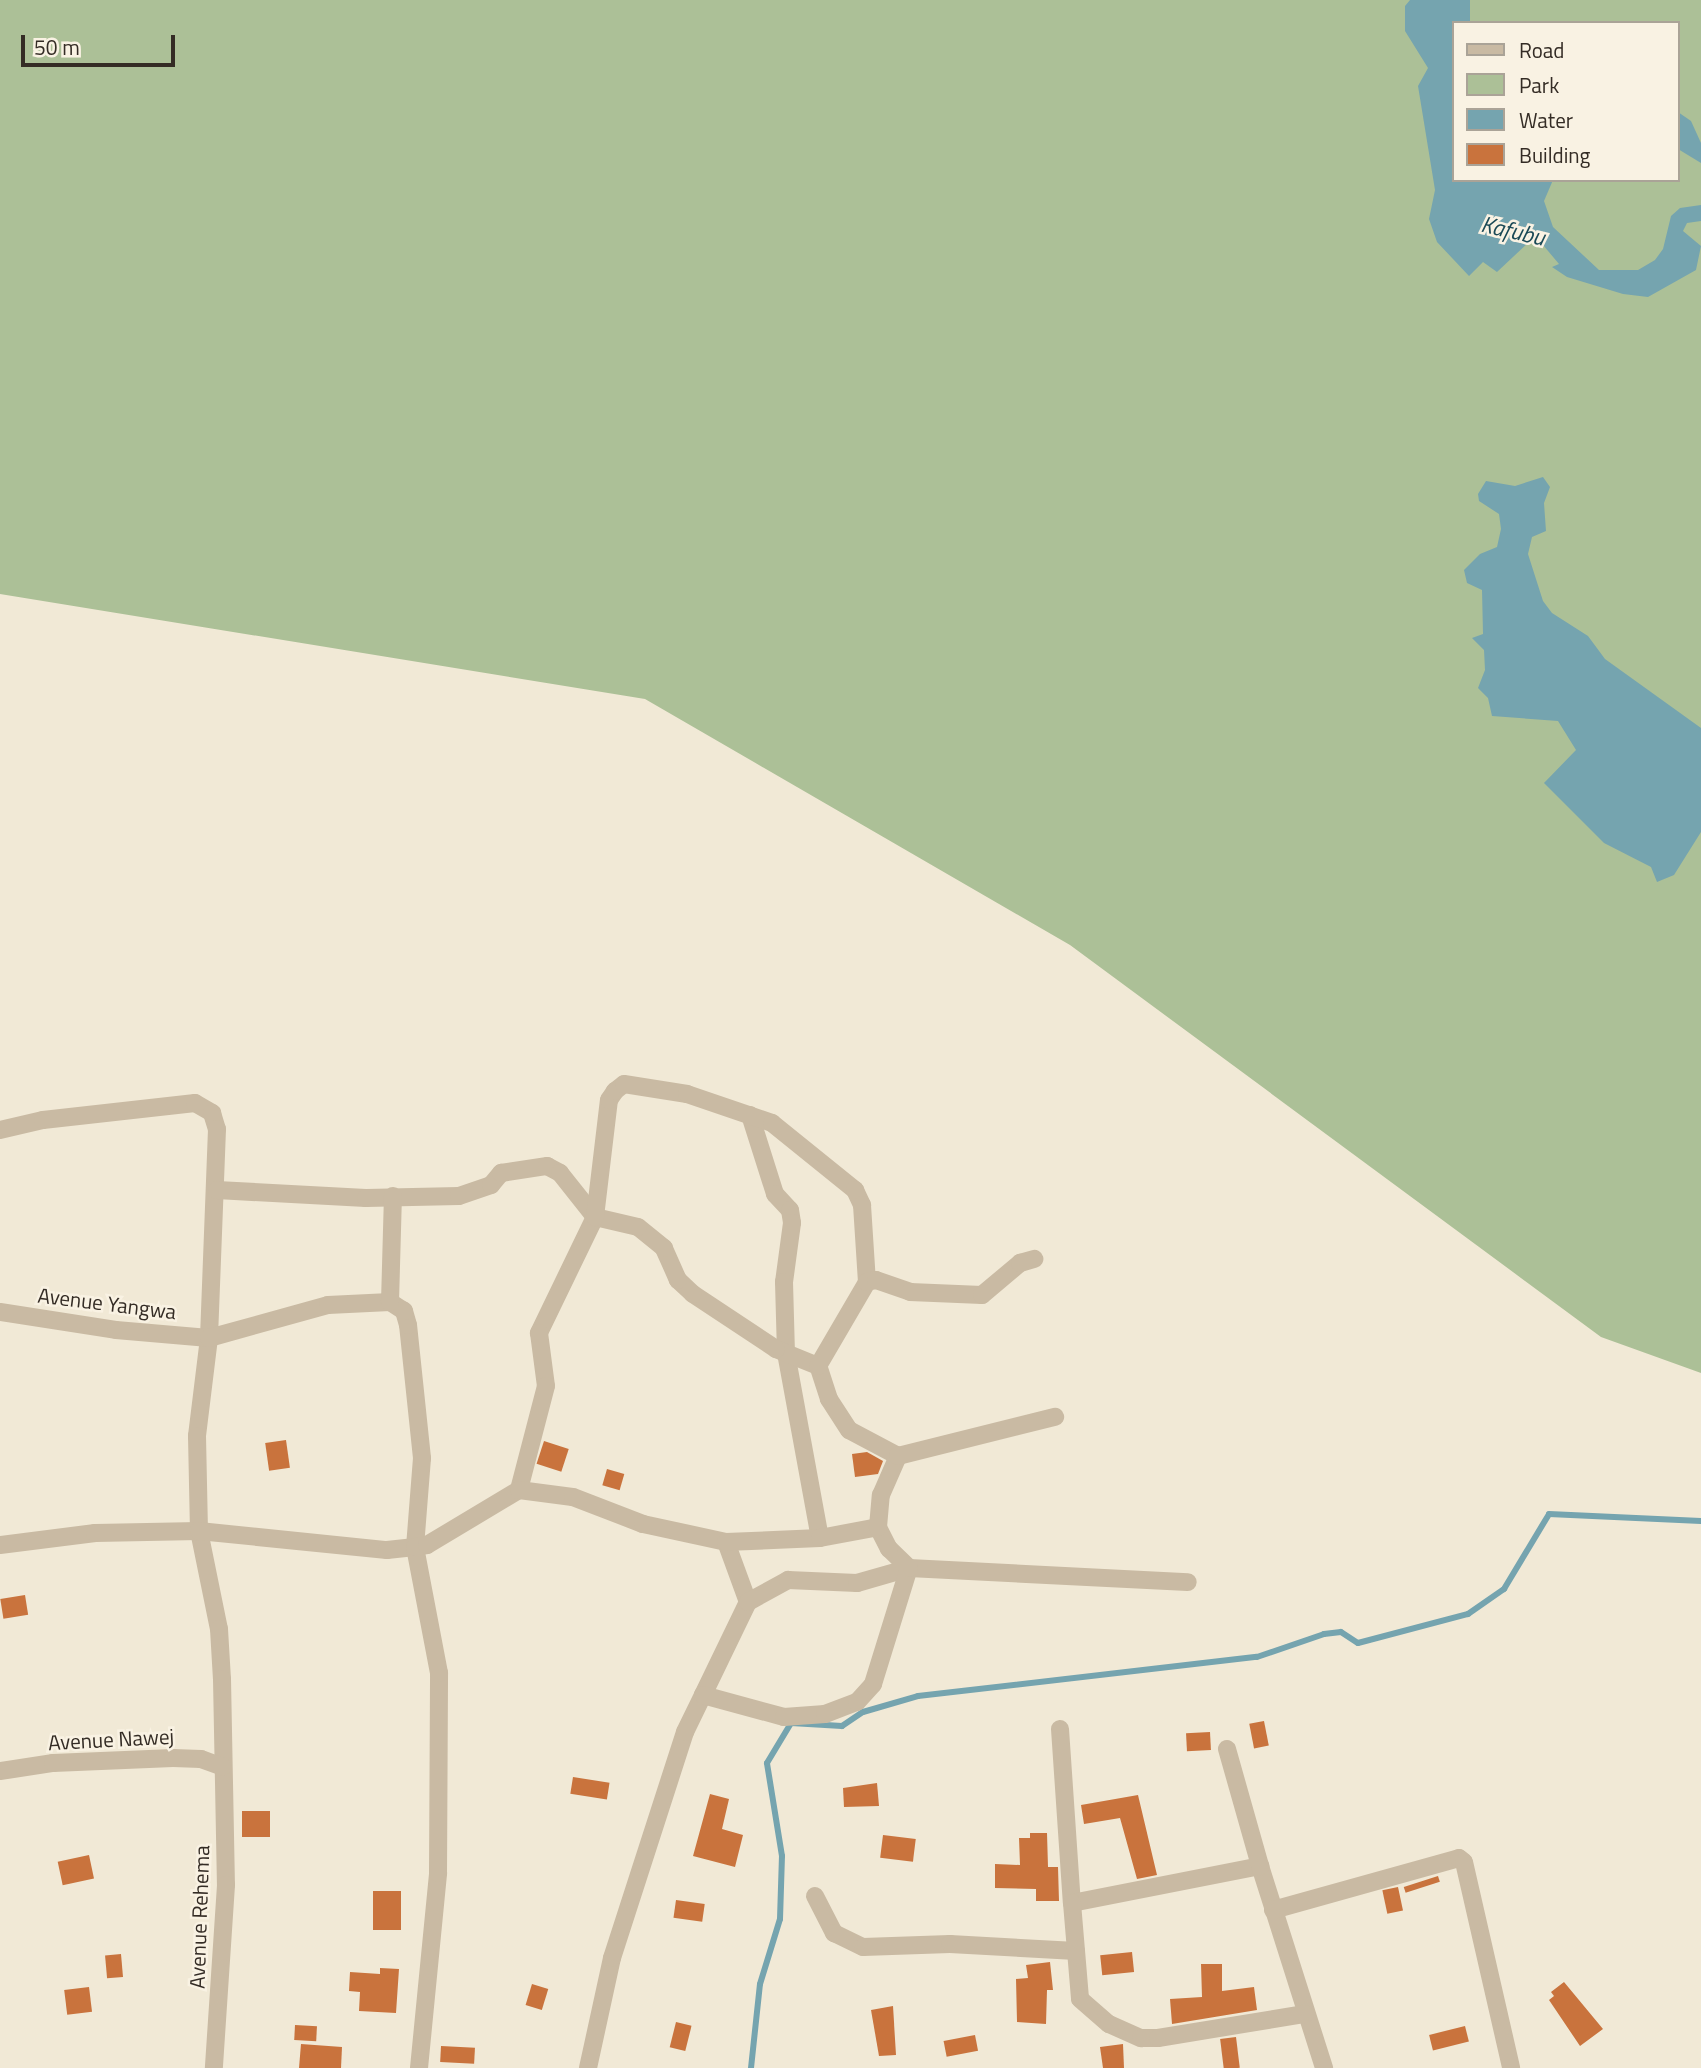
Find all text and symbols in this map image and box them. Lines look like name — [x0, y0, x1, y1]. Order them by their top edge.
scale bar — [24, 21, 178, 65]
legend — [1452, 21, 1680, 182]
text: 50 m — [34, 31, 80, 63]
text: Road — [1519, 34, 1564, 66]
text: Park — [1519, 69, 1559, 101]
text: Water — [1519, 104, 1573, 136]
text: Building — [1519, 139, 1590, 171]
water label: Kafubu — [1478, 210, 1548, 252]
street label: Avenue Yangwa — [36, 1282, 178, 1324]
street label: Avenue Nawej — [47, 1723, 175, 1755]
street label: Avenue Rehema — [184, 1845, 214, 1989]

